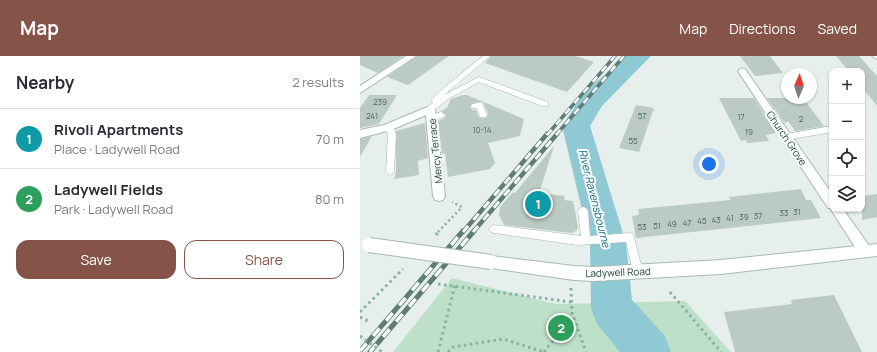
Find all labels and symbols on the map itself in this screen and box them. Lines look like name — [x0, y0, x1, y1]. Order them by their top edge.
north arrow — [781, 68, 817, 104]
house number: 239 — [373, 96, 387, 107]
street label: Church Grove — [764, 108, 811, 168]
house number: 241 — [366, 110, 378, 121]
house number: 57 — [638, 110, 646, 121]
house number: 17 — [737, 111, 745, 122]
house number: 2 — [799, 113, 804, 124]
street label: Mercy Terrace — [425, 118, 445, 184]
house number: 10-14 — [472, 124, 492, 135]
house number: 19 — [745, 126, 753, 137]
house number: 55 — [628, 135, 638, 146]
water label: River Ravensbourne — [576, 147, 615, 249]
your location — [699, 154, 719, 174]
pin: 1 — [525, 189, 551, 219]
house number: 31 — [793, 206, 801, 217]
house number: 33 — [780, 207, 788, 218]
house number: 37 — [754, 210, 762, 221]
house number: 39 — [739, 211, 749, 222]
house number: 41 — [726, 212, 734, 223]
house number: 43 — [711, 214, 721, 225]
house number: 45 — [697, 215, 707, 226]
house number: 47 — [683, 217, 691, 228]
house number: 49 — [667, 218, 677, 229]
house number: 51 — [653, 220, 661, 231]
house number: 53 — [637, 221, 647, 232]
street label: Ladywell Road — [585, 264, 651, 280]
pin: 2 — [548, 313, 574, 343]

